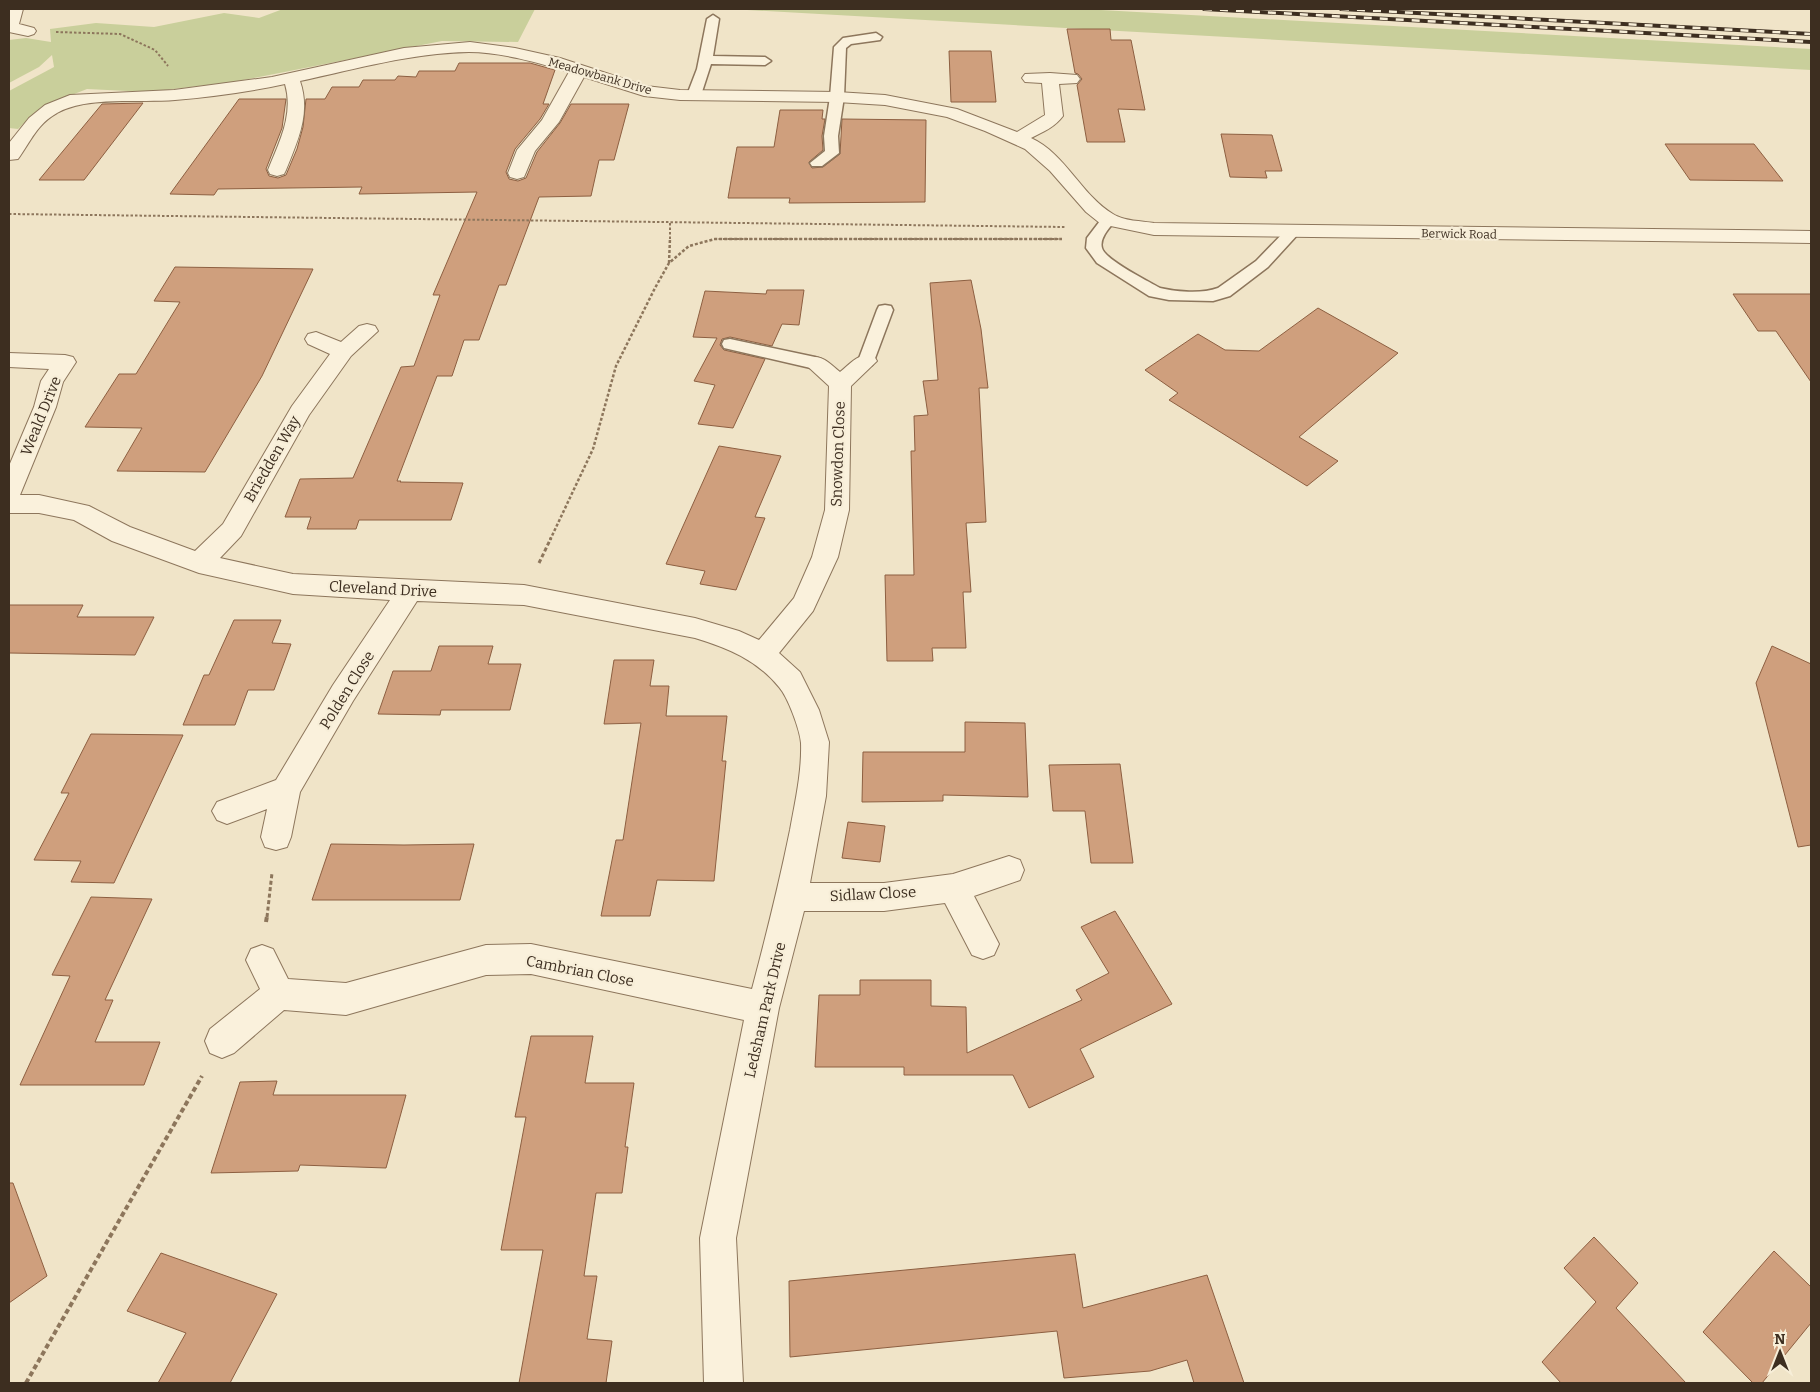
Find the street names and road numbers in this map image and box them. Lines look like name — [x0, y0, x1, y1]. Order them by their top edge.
street label: Meadowbank Drive — [547, 55, 653, 97]
street label: Berwick Road — [1421, 226, 1497, 242]
street label: Weald Drive — [17, 374, 65, 458]
street label: Snowdon Close — [827, 401, 849, 507]
street label: Briedden Way — [240, 413, 304, 505]
street label: Cleveland Drive — [329, 577, 437, 601]
street label: Polden Close — [316, 648, 378, 732]
street label: Sidlaw Close — [829, 883, 917, 905]
street label: Ledsham Park Drive — [741, 940, 789, 1080]
street label: Cambrian Close — [525, 952, 635, 990]

